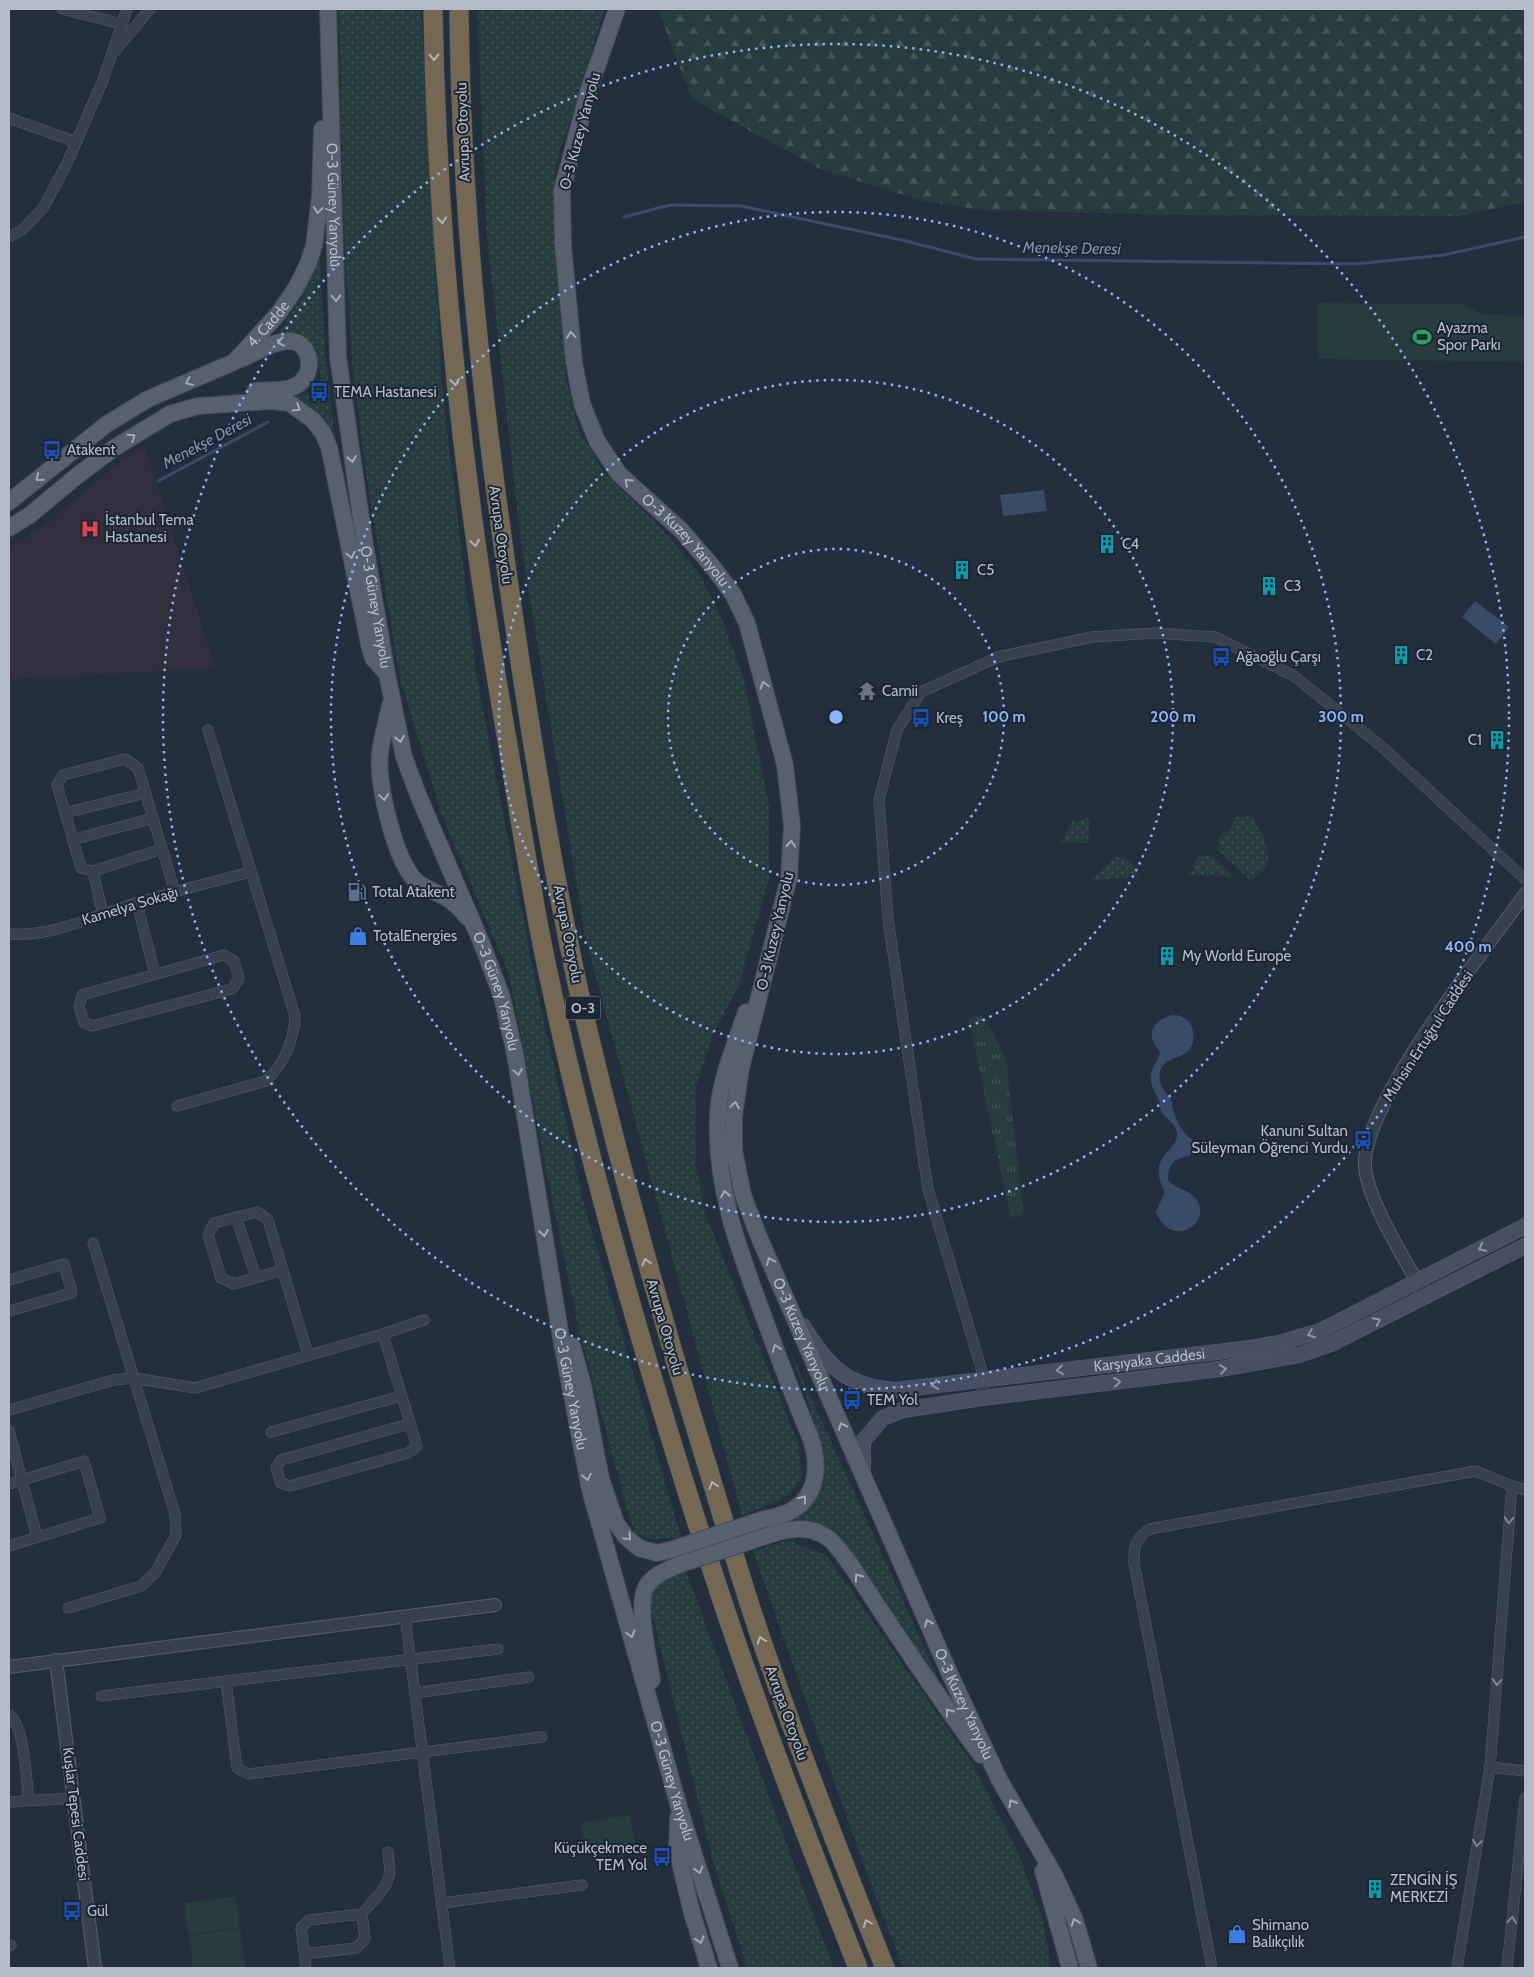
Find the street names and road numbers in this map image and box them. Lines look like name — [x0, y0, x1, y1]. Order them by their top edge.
street label: O-3 Kuzey Yanyolu — [556, 70, 604, 192]
street label: Avrupa Otoyolu — [452, 82, 474, 182]
street label: O-3 Güney Yanyolu — [323, 143, 344, 267]
street label: 4. Cadde — [243, 297, 293, 351]
street label: Avrupa Otoyolu — [485, 485, 517, 585]
street label: O-3 Kuzey Yanyolu — [638, 490, 733, 590]
street label: O-3 Güney Yanyolu — [356, 544, 395, 670]
street label: O-3 Kuzey Yanyolu — [753, 870, 797, 992]
street label: Kamelya Sokağı — [80, 883, 180, 929]
street label: Avrupa Otoyolu — [550, 884, 586, 984]
street label: O-3 Güney Yanyolu — [469, 929, 523, 1053]
street label: Muhsin Ertuğrul Caddesi — [1379, 967, 1477, 1105]
road number: O-3 — [566, 996, 600, 1020]
street label: O-3 Kuzey Yanyolu — [769, 1275, 834, 1393]
street label: Avrupa Otoyolu — [643, 1277, 687, 1377]
street label: O-3 Güney Yanyolu — [550, 1327, 591, 1452]
street label: Karşıyaka Caddesi — [1093, 1345, 1206, 1376]
street label: O-3 Kuzey Yanyolu — [931, 1645, 998, 1762]
street label: Avrupa Otoyolu — [762, 1663, 812, 1763]
street label: O-3 Güney Yanyolu — [646, 1719, 698, 1843]
street label: Kuşlar Tepesi Caddesi — [59, 1746, 93, 1882]

